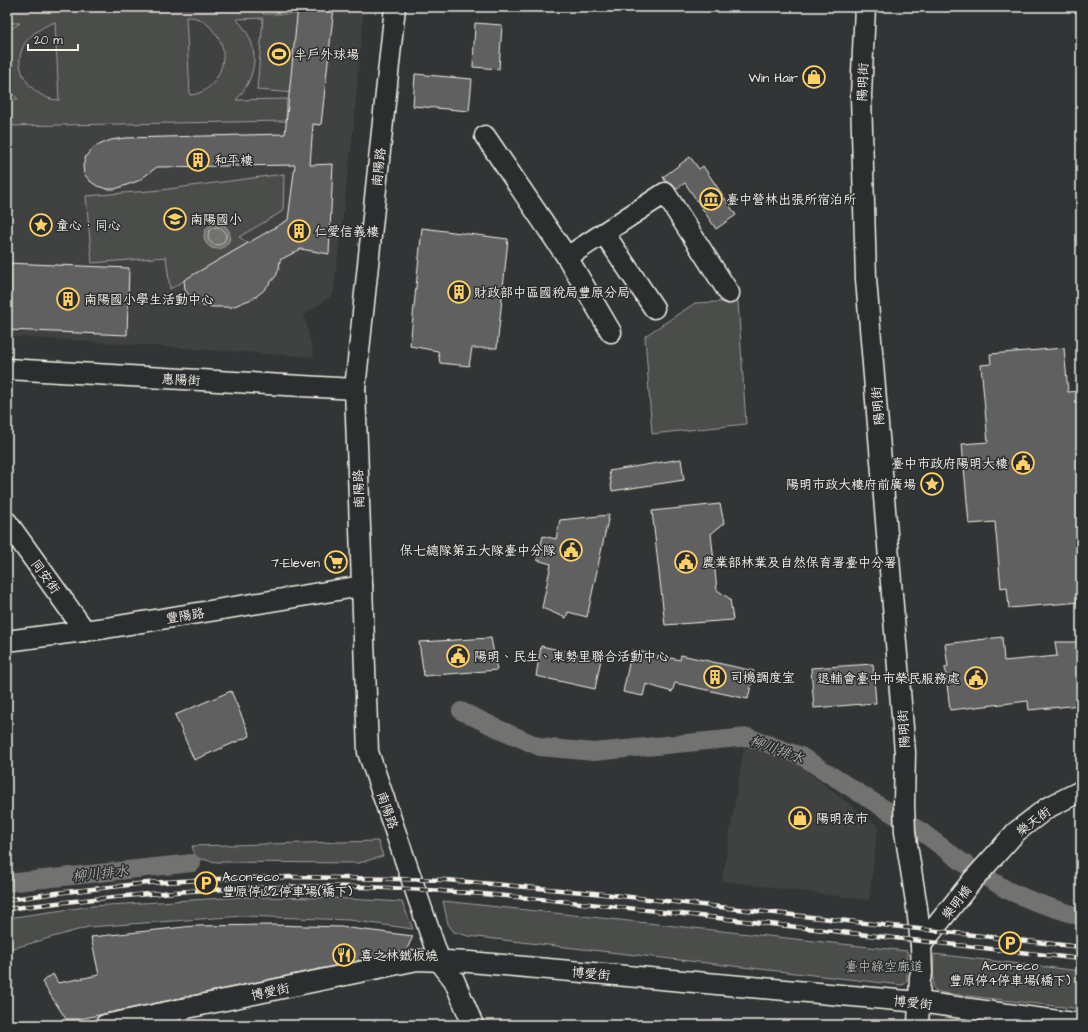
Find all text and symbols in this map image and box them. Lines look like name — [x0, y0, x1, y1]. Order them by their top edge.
scale bar — [28, 26, 78, 52]
text: 20 m — [34, 32, 63, 49]
sports icon: 半戶外球場 — [266, 41, 292, 67]
place label: 半戶外球場 — [294, 46, 359, 64]
street label: 陽明街 — [853, 62, 873, 102]
shop icon: Win Hair — [801, 64, 827, 90]
place label: Win Hair — [748, 69, 798, 87]
building icon: 和平樓 — [185, 147, 211, 173]
street label: 南陽路 — [368, 147, 390, 187]
place label: 和平樓 — [214, 152, 253, 170]
museum icon: 臺中營林出張所宿泊所 — [698, 186, 724, 212]
place label: 臺中營林出張所宿泊所 — [726, 191, 856, 209]
school or university icon: 南陽國小 — [162, 206, 188, 232]
place label: 南陽國小 — [190, 211, 242, 229]
place icon: 童心‧同心 — [28, 212, 54, 238]
place label: 童心‧同心 — [56, 217, 121, 235]
building icon: 仁愛信義樓 — [286, 218, 312, 244]
place label: 仁愛信義樓 — [314, 223, 379, 241]
building icon: 財政部中區國稅局豐原分局 — [446, 279, 472, 305]
place label: 財政部中區國稅局豐原分局 — [474, 284, 630, 302]
building icon: 南陽國小學生活動中心 — [55, 286, 81, 312]
place label: 南陽國小學生活動中心 — [84, 291, 214, 309]
street label: 惠陽街 — [161, 370, 201, 390]
street label: 陽明街 — [867, 386, 889, 426]
public building icon: 臺中市政府陽明大樓 — [1010, 450, 1036, 476]
place label: 臺中市政府陽明大樓 — [891, 455, 1008, 473]
street label: 南陽路 — [349, 469, 369, 509]
place icon: 陽明市政大樓府前廣場 — [919, 471, 945, 497]
place label: 陽明市政大樓府前廣場 — [786, 476, 916, 494]
public building icon: 保七總隊第五大隊臺中分隊 — [558, 537, 584, 563]
place label: 保七總隊第五大隊臺中分隊 — [400, 542, 556, 560]
supermarket icon: 7-Eleven — [323, 549, 349, 575]
public building icon: 農業部林業及自然保育署臺中分署 — [673, 549, 699, 575]
place label: 7-Eleven — [271, 554, 320, 572]
place label: 農業部林業及自然保育署臺中分署 — [702, 554, 897, 572]
street label: 同安街 — [26, 556, 64, 598]
street label: 豐陽路 — [164, 604, 206, 628]
public building icon: 陽明、民生、東勢里聯合活動中心 — [445, 643, 471, 669]
place label: 陽明、民生、東勢里聯合活動中心 — [474, 648, 669, 666]
building icon: 司機調度室 — [702, 664, 728, 690]
public building icon: 退輔會臺中市榮民服務處 — [963, 665, 989, 691]
place label: 司機調度室 — [730, 669, 795, 687]
place label: 退輔會臺中市榮民服務處 — [817, 670, 960, 688]
street label: 陽明街 — [894, 709, 914, 749]
water label: 柳川排水 — [747, 731, 807, 769]
street label: 南陽路 — [372, 789, 402, 832]
street label: 樂天街 — [1013, 803, 1055, 841]
shop icon: 陽明夜市 — [787, 805, 813, 831]
place label: 陽明夜市 — [816, 810, 868, 828]
water label: 柳川排水 — [71, 861, 130, 887]
place label: Acon-eco 豐原停1&2停車場(橋下) — [222, 868, 353, 901]
parking icon: Acon-eco 豐原停1&2停車場(橋下) — [193, 870, 219, 896]
street label: 樂明橋 — [938, 882, 976, 924]
parking icon: Acon-eco 豐原停4停車場(橋下) — [997, 930, 1023, 956]
restaurant icon: 喜之林鐵板燒 — [331, 942, 357, 968]
place label: 喜之林鐵板燒 — [360, 947, 438, 965]
place label: Acon-eco 豐原停4停車場(橋下) — [949, 957, 1071, 990]
park label: 臺中綠空廊道 — [845, 958, 923, 976]
street label: 博愛街 — [571, 963, 611, 985]
street label: 博愛街 — [249, 979, 291, 1005]
street label: 博愛街 — [893, 992, 933, 1014]

